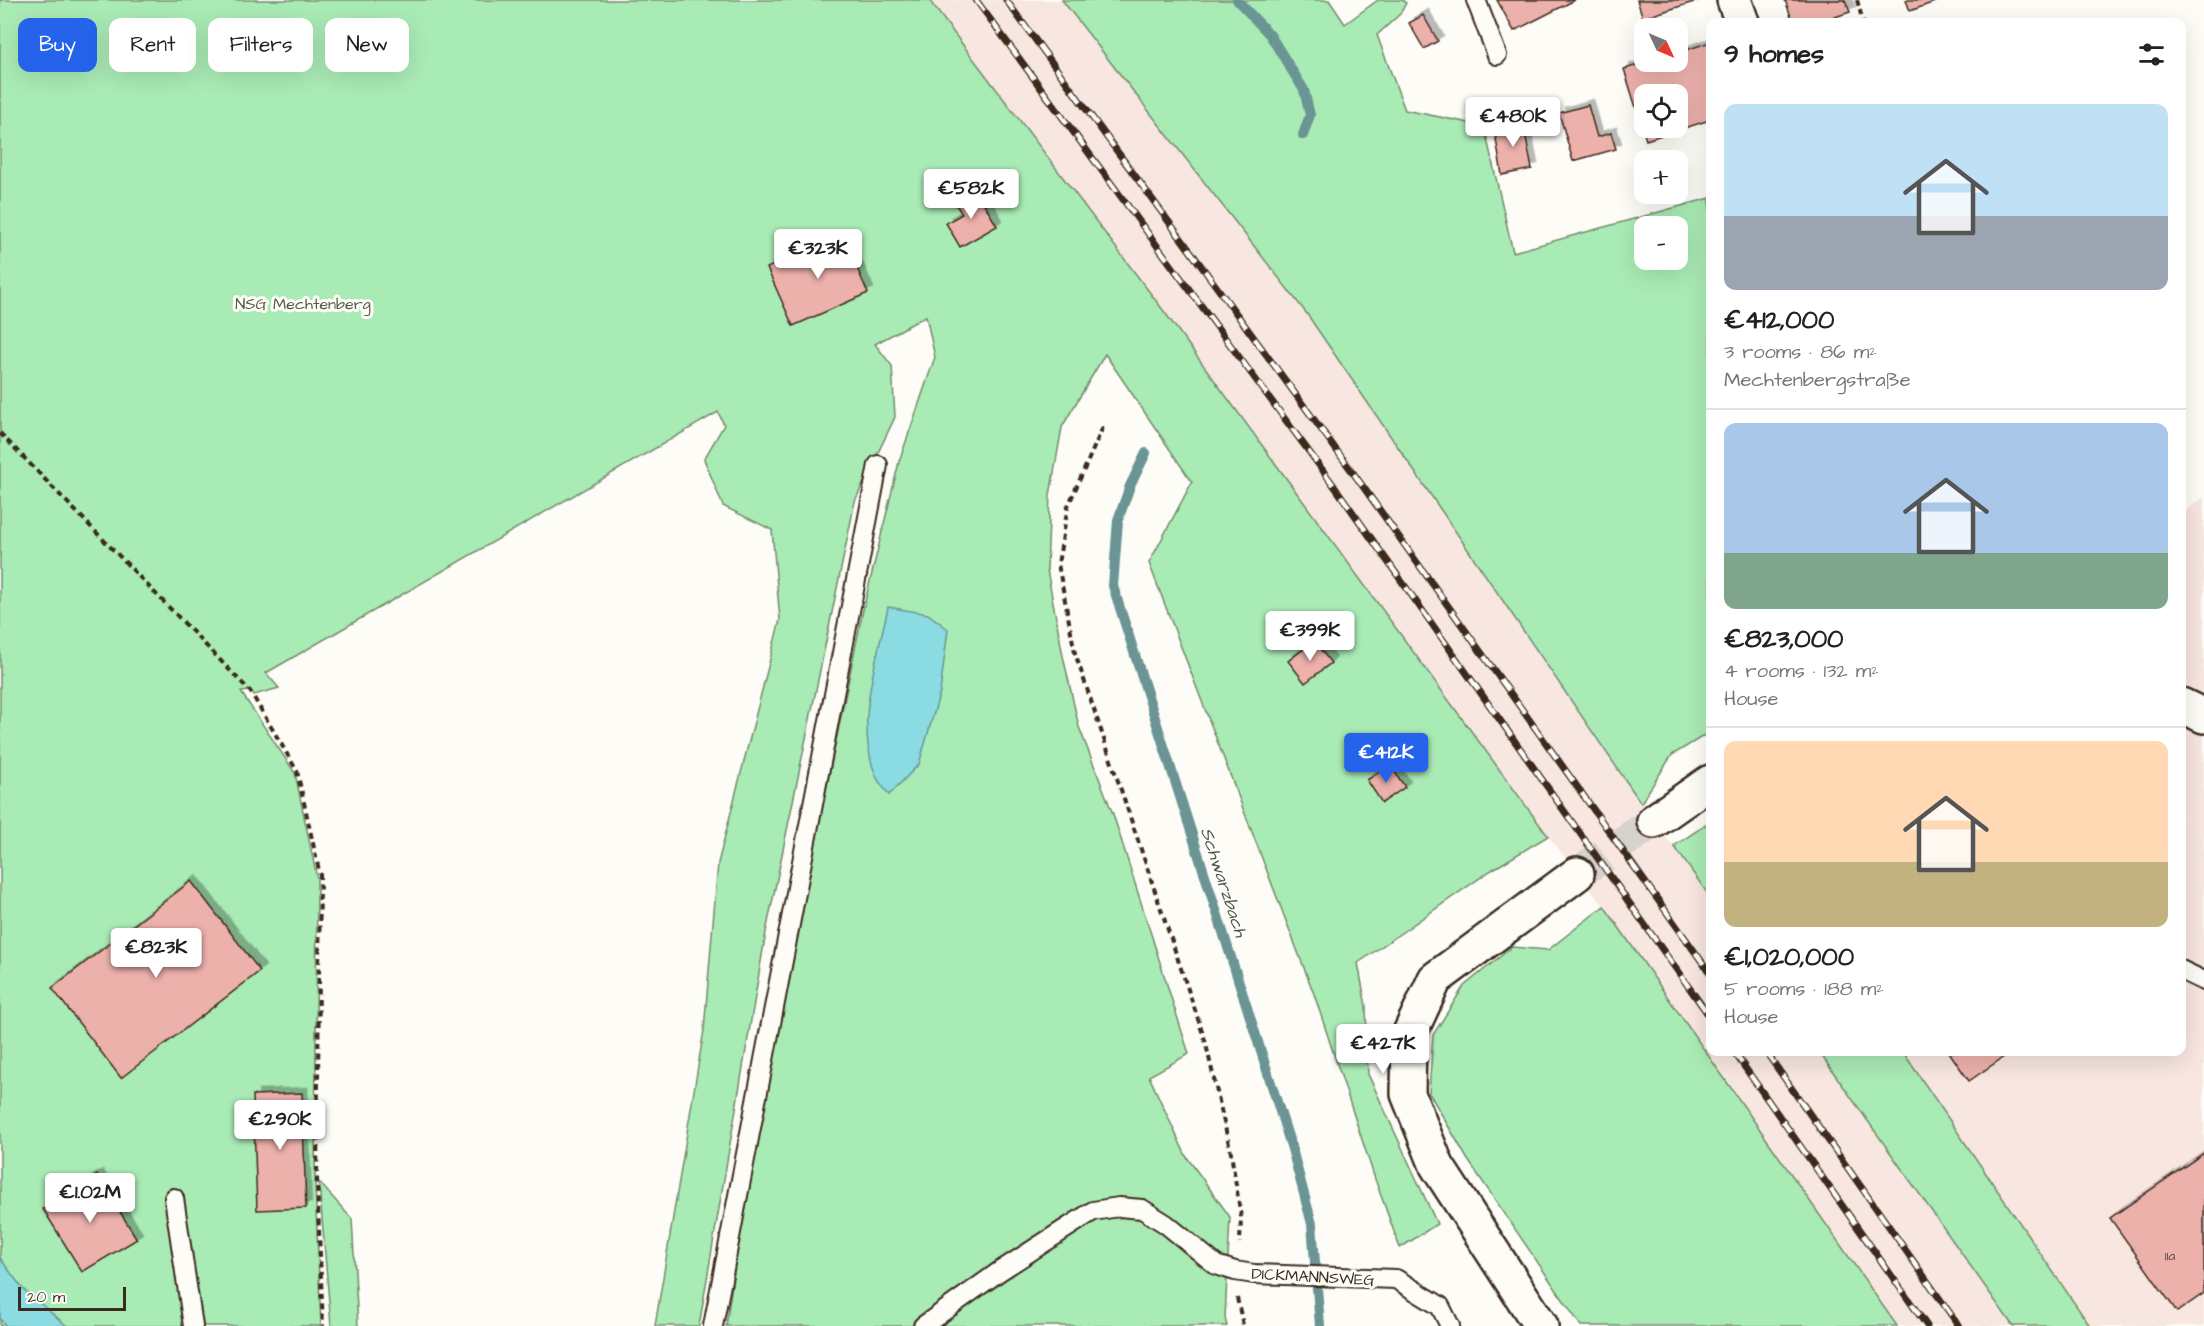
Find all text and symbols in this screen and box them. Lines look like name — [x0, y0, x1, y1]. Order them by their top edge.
chip: Buy — [18, 18, 97, 72]
chip: Rent — [109, 18, 196, 72]
chip: Filters — [208, 18, 313, 72]
chip: New — [325, 18, 409, 72]
north arrow — [1634, 18, 1688, 72]
map controls — [1634, 18, 1688, 270]
text: 9 homes — [1724, 36, 1824, 72]
icon: filters — [2135, 38, 2168, 71]
button: locate — [1634, 84, 1688, 138]
pin: €480K — [1471, 97, 1555, 148]
text: €480K — [1479, 102, 1547, 130]
icon: home — [1892, 143, 2000, 251]
button: + — [1634, 150, 1688, 204]
pin: €582K — [929, 169, 1013, 220]
text: €582K — [938, 174, 1004, 202]
button: − — [1634, 216, 1688, 270]
pin: €323K — [776, 229, 860, 280]
text: €323K — [788, 234, 848, 262]
park label: NSG Mechtenberg — [235, 293, 371, 316]
text: €412,000 — [1724, 302, 1834, 338]
text: 3 rooms · 86 m² — [1724, 338, 1877, 366]
text: Mechtenbergstraße — [1724, 366, 1911, 394]
icon: home — [1892, 462, 2000, 570]
pin: €399K — [1268, 611, 1352, 662]
text: €399K — [1280, 616, 1340, 644]
text: €823,000 — [1724, 621, 1843, 657]
text: 4 rooms · 132 m² — [1724, 657, 1879, 685]
text: House — [1724, 685, 1778, 713]
pin: €412K — [1344, 733, 1428, 784]
text: €412K — [1358, 738, 1414, 766]
icon: home — [1892, 780, 2000, 888]
water label: Schwarzbach — [1194, 824, 1253, 941]
pin: €823K — [114, 928, 198, 979]
text: €823K — [125, 933, 187, 961]
text: €1,020,000 — [1724, 939, 1854, 975]
text: 5 rooms · 188 m² — [1724, 975, 1884, 1003]
text: House — [1724, 1003, 1778, 1031]
pin: €427K — [1341, 1024, 1425, 1075]
text: €427K — [1350, 1029, 1416, 1057]
pin: €290K — [238, 1100, 322, 1151]
text: €290K — [248, 1105, 312, 1133]
pin: €1.02M — [41, 1173, 139, 1224]
text: €1.02M — [59, 1178, 121, 1206]
house number: 11a — [2165, 1246, 2175, 1266]
street label: DICKMANNSWEG — [1251, 1263, 1375, 1291]
scale bar — [18, 1284, 126, 1312]
text: 20 m — [27, 1286, 65, 1308]

